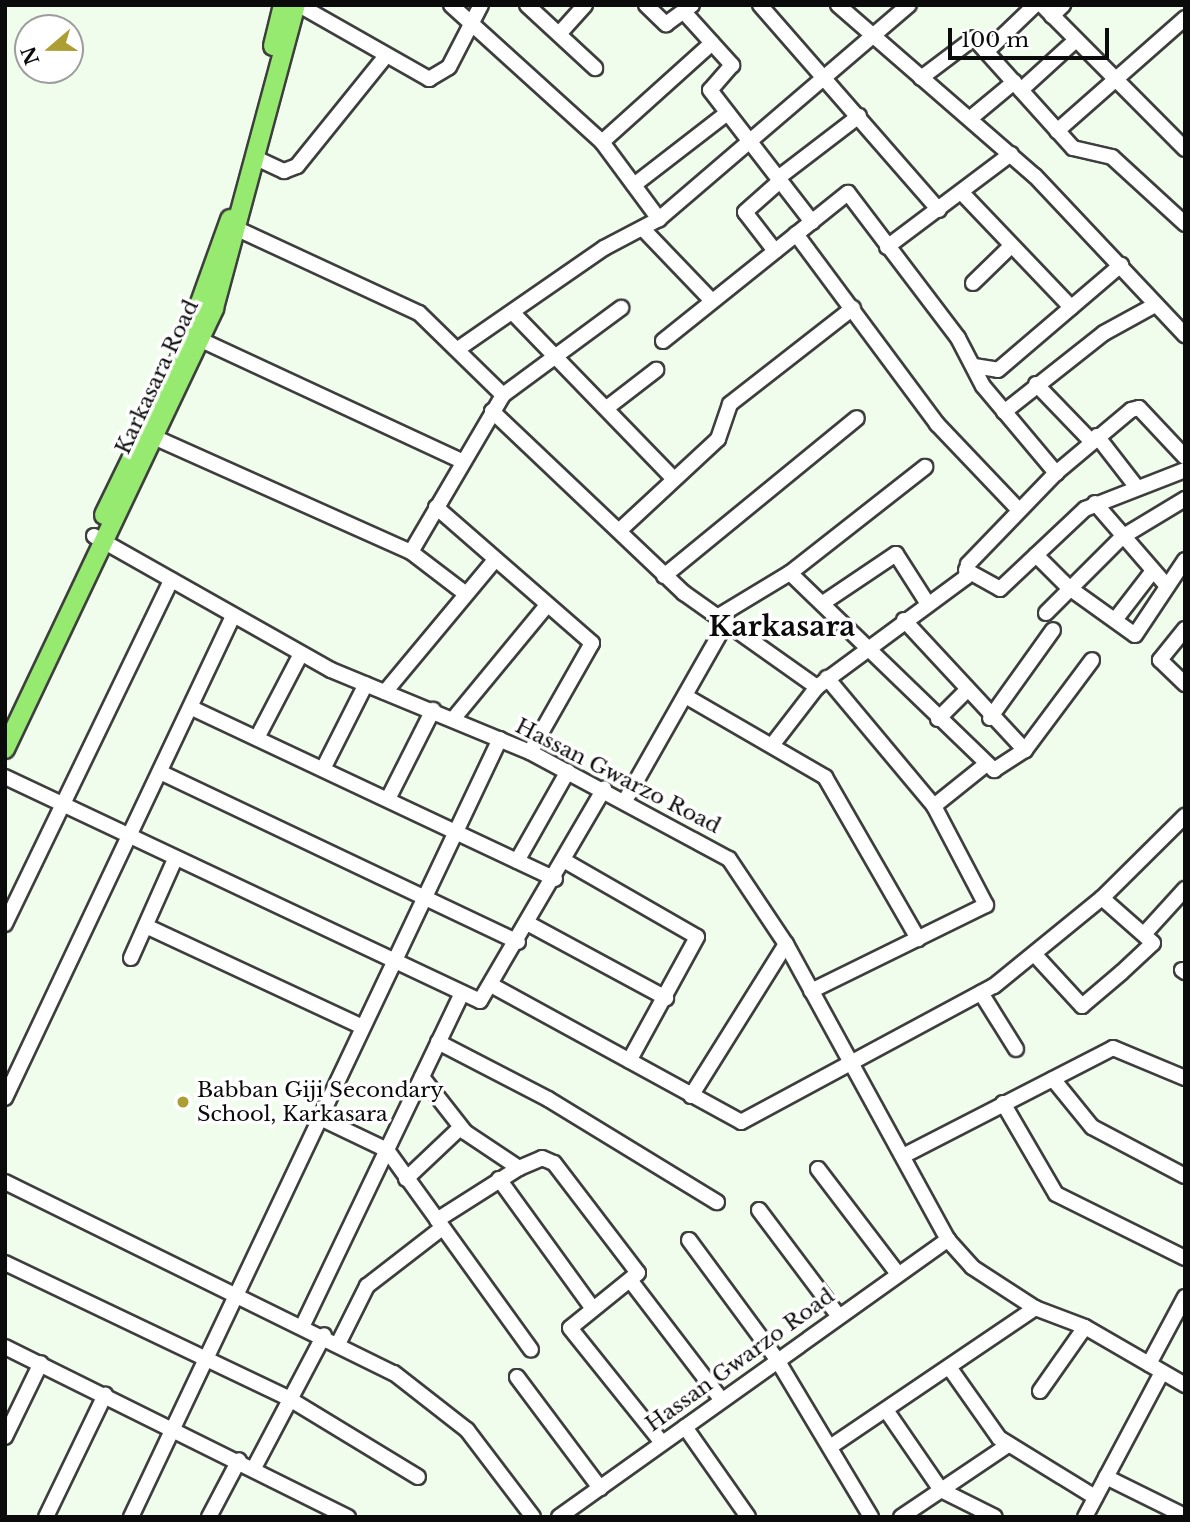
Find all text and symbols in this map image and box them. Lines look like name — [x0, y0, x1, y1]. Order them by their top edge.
north arrow — [14, 14, 84, 84]
scale bar — [952, 14, 1113, 58]
text: 100 m — [961, 27, 1029, 53]
text: N — [17, 43, 45, 68]
street label: Karkasara Road — [110, 296, 204, 458]
district label: Karkasara — [709, 610, 855, 644]
street label: Hassan Gwarzo Road — [511, 713, 725, 839]
place label: Babban Giji Secondary School, Karkasara — [197, 1077, 444, 1127]
marker: Babban Giji Secondary School, Karkasara — [175, 1094, 191, 1110]
street label: Hassan Gwarzo Road — [641, 1283, 839, 1437]

